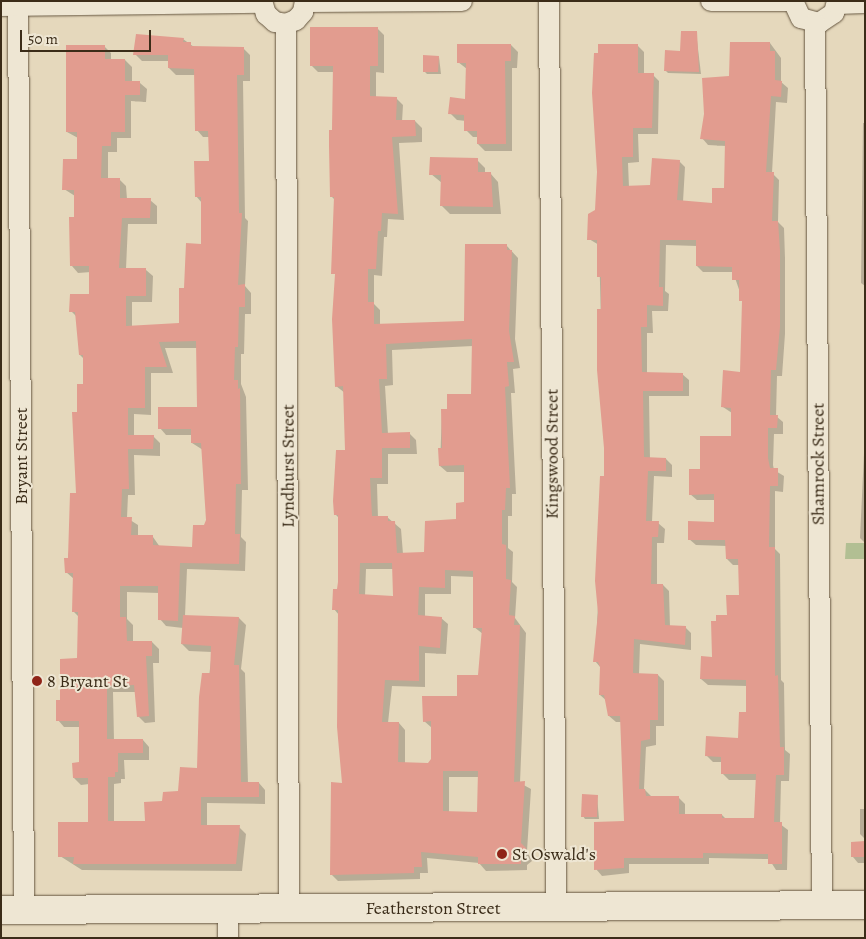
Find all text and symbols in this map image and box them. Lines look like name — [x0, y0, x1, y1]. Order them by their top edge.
scale bar — [22, 20, 154, 52]
text: 50 m — [28, 29, 58, 49]
street label: Kingswood Street — [541, 389, 563, 519]
street label: Shamrock Street — [807, 403, 829, 525]
street label: Lyndhurst Street — [277, 404, 299, 528]
street label: Bryant Street — [10, 407, 32, 505]
place label: 8 Bryant St — [47, 670, 128, 692]
marker: 8 Bryant St — [31, 675, 43, 687]
place label: St Oswald's — [512, 843, 596, 865]
marker: St Oswald's — [496, 848, 508, 860]
street label: Featherston Street — [365, 897, 501, 919]

